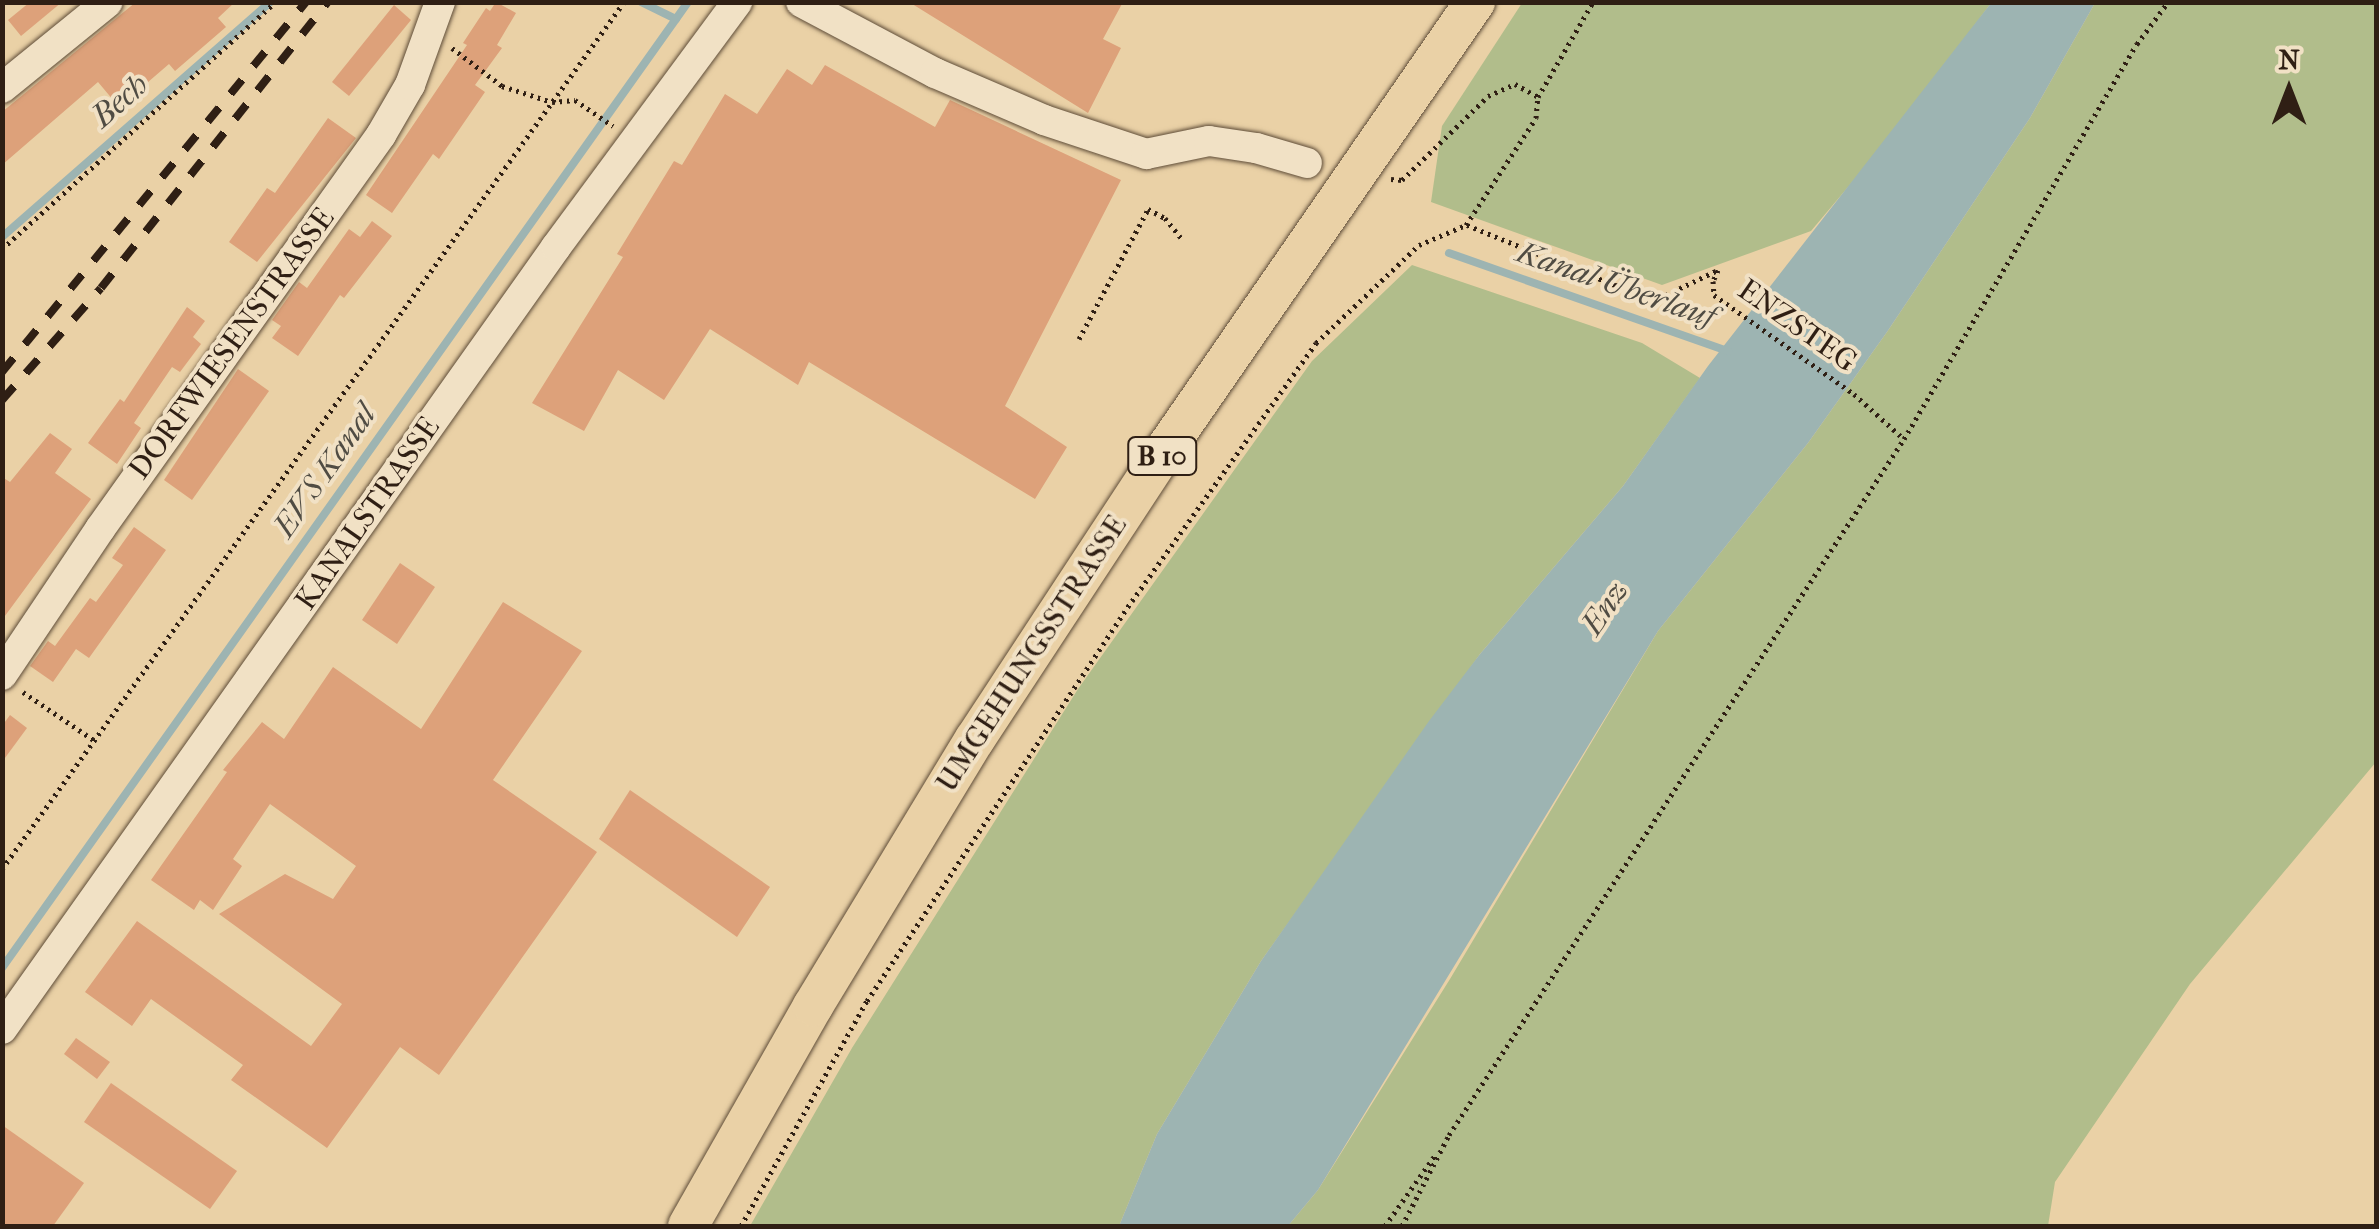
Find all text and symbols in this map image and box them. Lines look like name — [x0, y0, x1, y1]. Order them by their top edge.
north arrow — [2239, 40, 2339, 140]
text: N — [2278, 43, 2300, 76]
water label: Bech — [84, 66, 156, 136]
street label: DORFWIESENSTRASSE — [122, 201, 342, 487]
water label: Kanal Überlauf — [1512, 233, 1720, 337]
street label: ENZSTEG — [1731, 272, 1863, 380]
water label: EVS Kanal — [265, 397, 385, 545]
street label: KANALSTRASSE — [288, 411, 448, 617]
road number: B 10 — [1127, 433, 1197, 479]
street label: UMGEHUNGSSTRASSE — [929, 509, 1135, 799]
water label: Enz — [1573, 574, 1637, 642]

